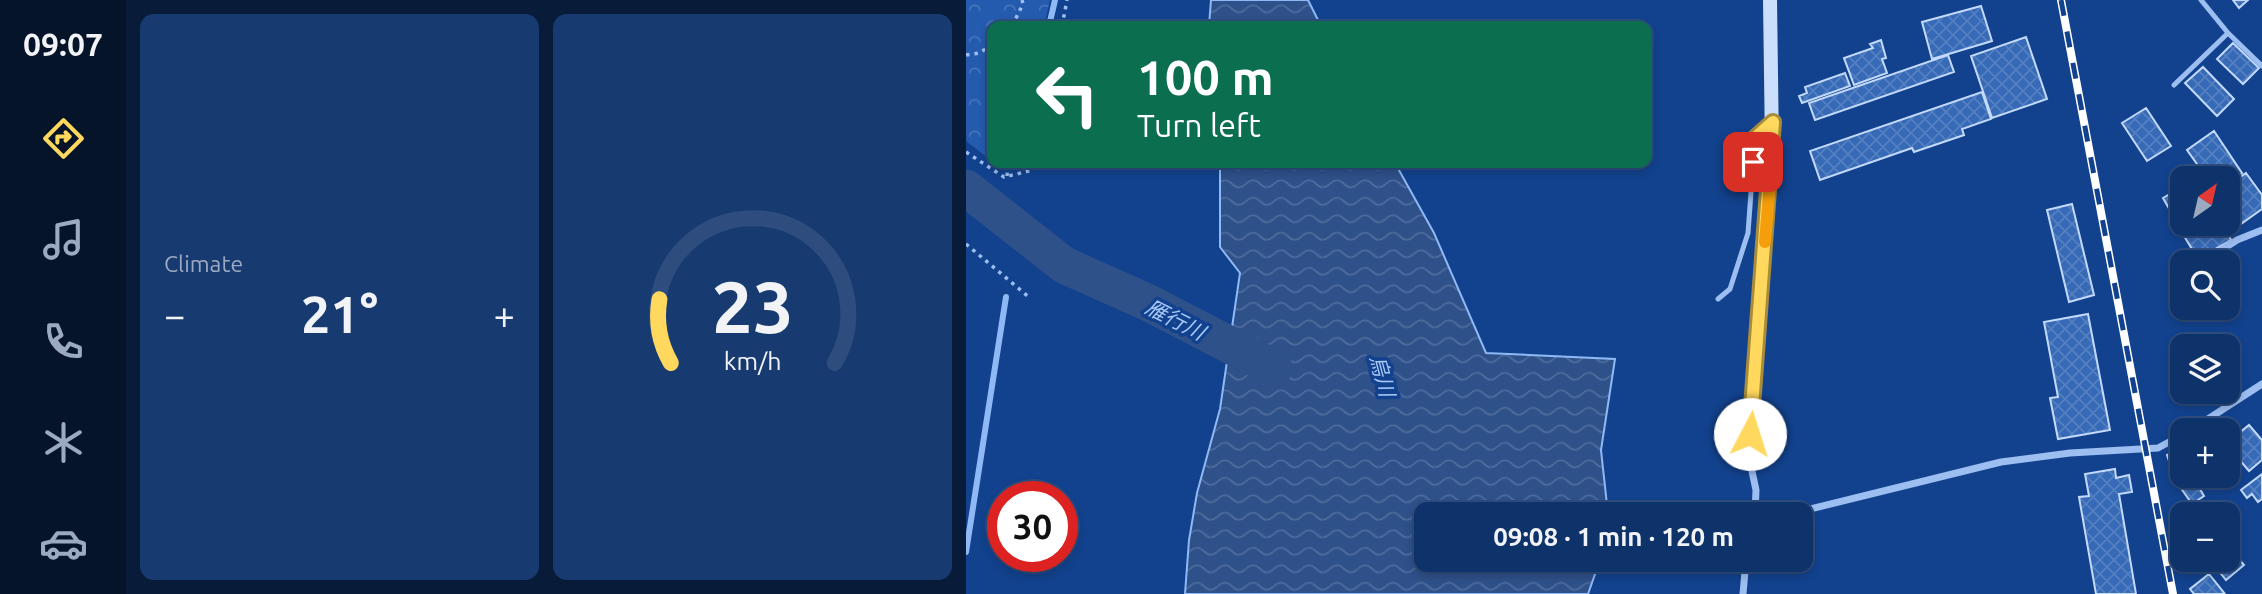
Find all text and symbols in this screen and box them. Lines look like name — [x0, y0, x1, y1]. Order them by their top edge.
text: 09:07 — [23, 26, 103, 62]
icon: left — [1022, 49, 1113, 140]
text: 100 m — [1137, 49, 1274, 104]
text: Turn left — [1137, 107, 1261, 143]
icon: directions — [39, 114, 88, 163]
pin — [1723, 132, 1783, 192]
icon: arrive — [1734, 143, 1772, 181]
north arrow — [2170, 166, 2240, 236]
map controls — [2170, 166, 2240, 572]
icon: music — [39, 215, 88, 264]
button: search — [2170, 250, 2240, 320]
text: Climate — [164, 251, 243, 276]
text: 23 — [711, 265, 794, 347]
text: 21° — [301, 285, 378, 343]
text: − — [164, 294, 185, 336]
text: + — [494, 294, 515, 336]
water label: 雁行川 — [1142, 294, 1211, 345]
icon: phone — [39, 317, 88, 366]
button: layers — [2170, 334, 2240, 404]
text: km/h — [724, 347, 781, 375]
water label: 烏川 — [1366, 352, 1401, 401]
position arrow — [1713, 397, 1787, 471]
icon: climate — [39, 418, 88, 467]
button: + — [2170, 418, 2240, 488]
speed limit sign: 30 — [987, 481, 1078, 572]
button: − — [2170, 502, 2240, 572]
icon: car — [39, 519, 88, 568]
text: 09:08 · 1 min · 120 m — [1493, 522, 1734, 551]

